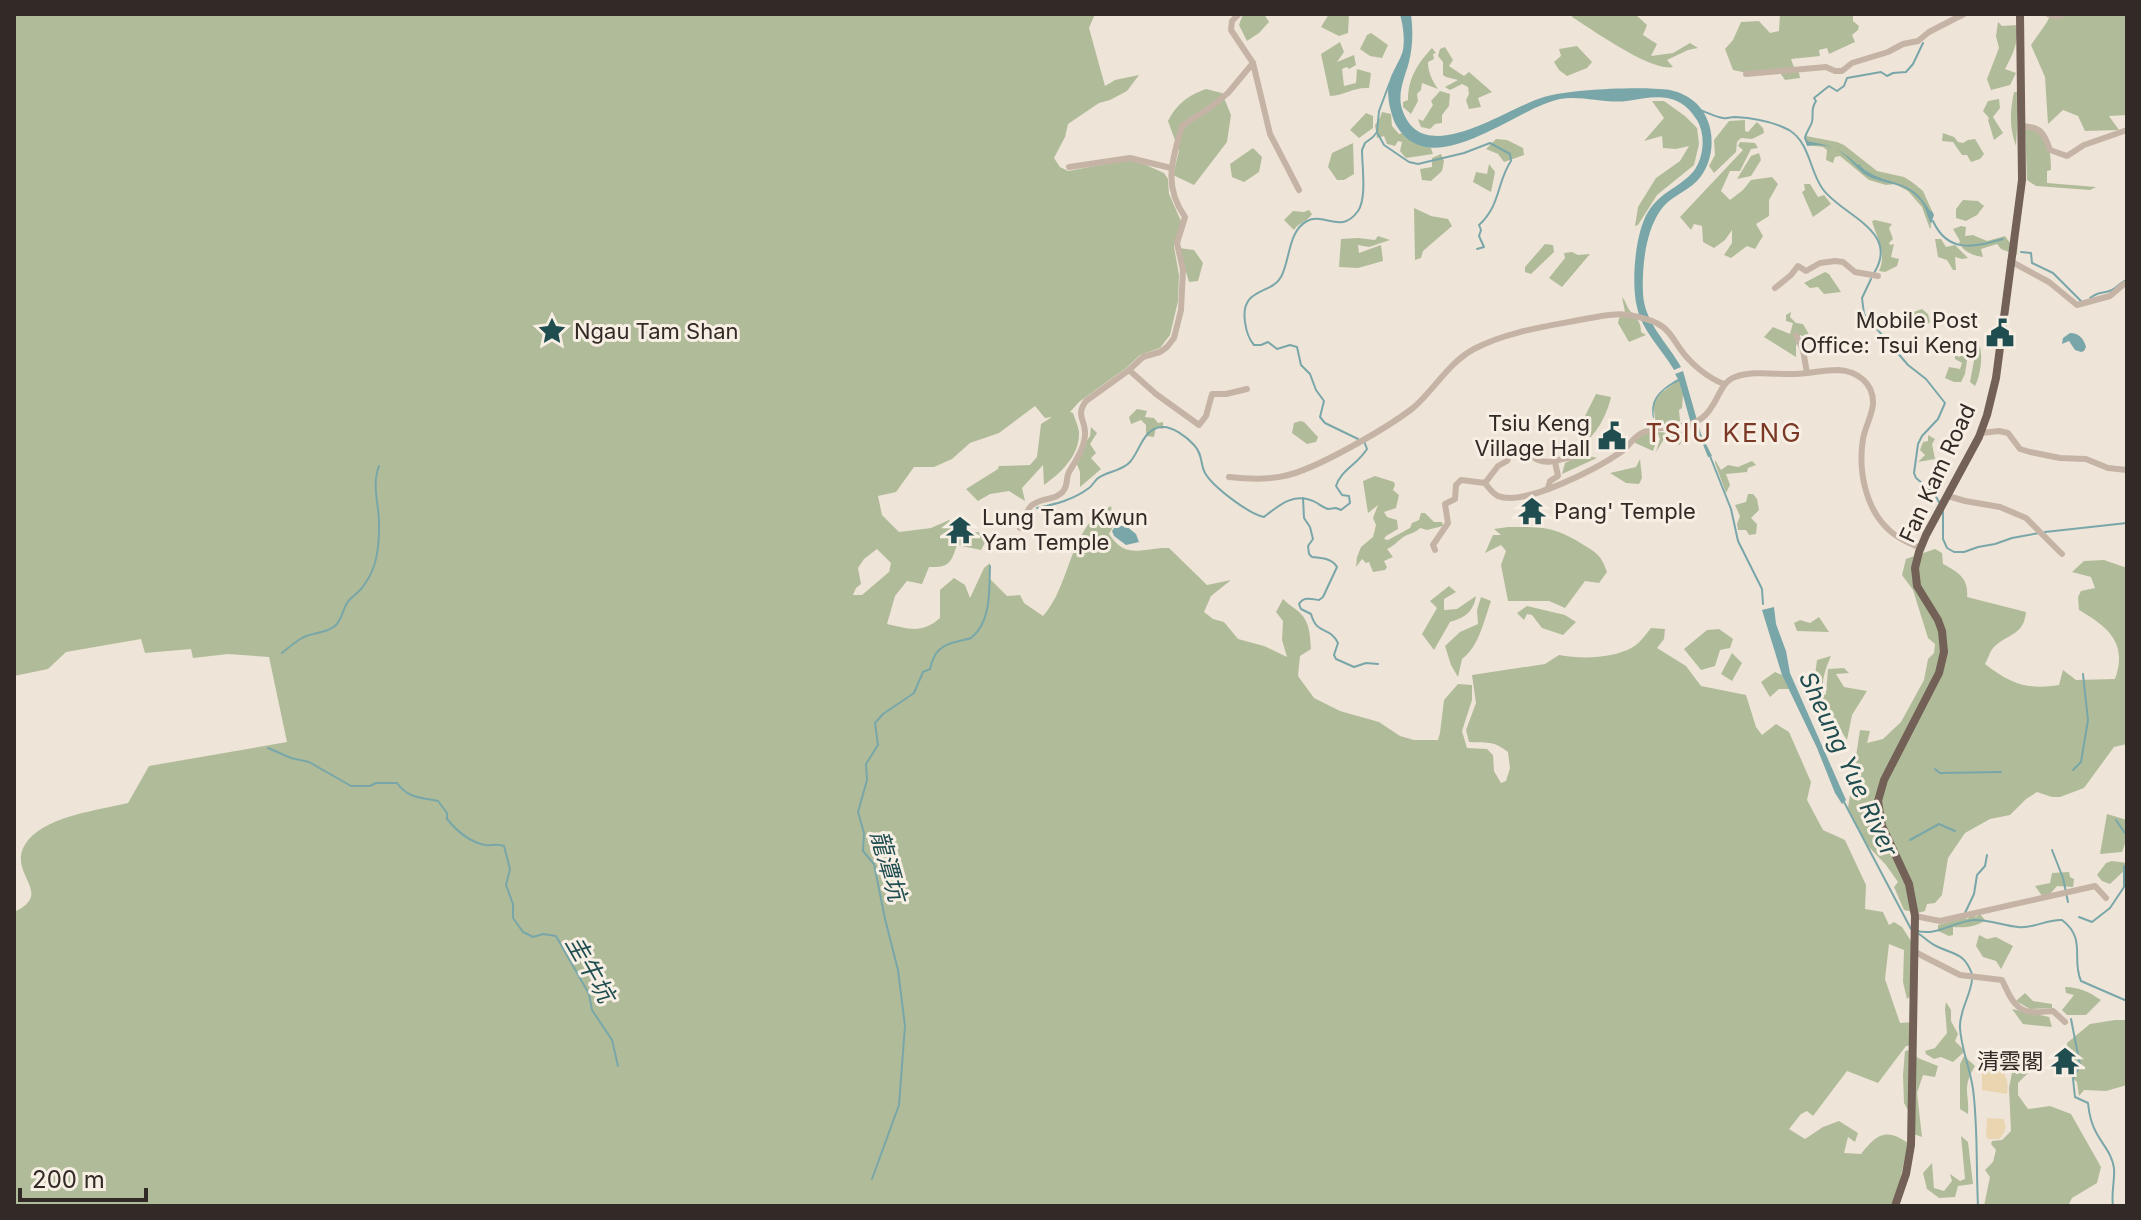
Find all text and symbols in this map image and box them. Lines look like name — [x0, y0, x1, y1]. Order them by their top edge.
place label: Mobile Post Office: Tsui Keng — [1801, 307, 1978, 358]
place icon: Ngau Tam Shan — [537, 316, 567, 346]
place label: Ngau Tam Shan — [574, 318, 739, 344]
public building icon: Mobile Post Office: Tsui Keng — [1985, 318, 2015, 348]
street label: Fan Kam Road — [1894, 400, 1980, 546]
place label: Tsiu Keng Village Hall — [1475, 410, 1590, 461]
district label: TSIU KENG — [1645, 417, 1803, 448]
public building icon: Tsiu Keng Village Hall — [1597, 421, 1627, 451]
temple icon: Pang' Temple — [1517, 496, 1547, 526]
place label: Pang' Temple — [1554, 498, 1696, 524]
place label: Lung Tam Kwun Yam Temple — [982, 504, 1148, 555]
temple icon: Lung Tam Kwun Yam Temple — [945, 515, 975, 545]
water label: Sheung Yue River — [1793, 667, 1904, 862]
water label: 龍潭坑 — [865, 827, 913, 907]
water label: 圭牛坑 — [560, 930, 622, 1010]
temple icon: 清雲閣 — [2050, 1046, 2080, 1076]
place label: 清雲閣 — [1977, 1048, 2043, 1074]
scale bar — [20, 1152, 146, 1202]
text: 200 m — [32, 1165, 105, 1194]

